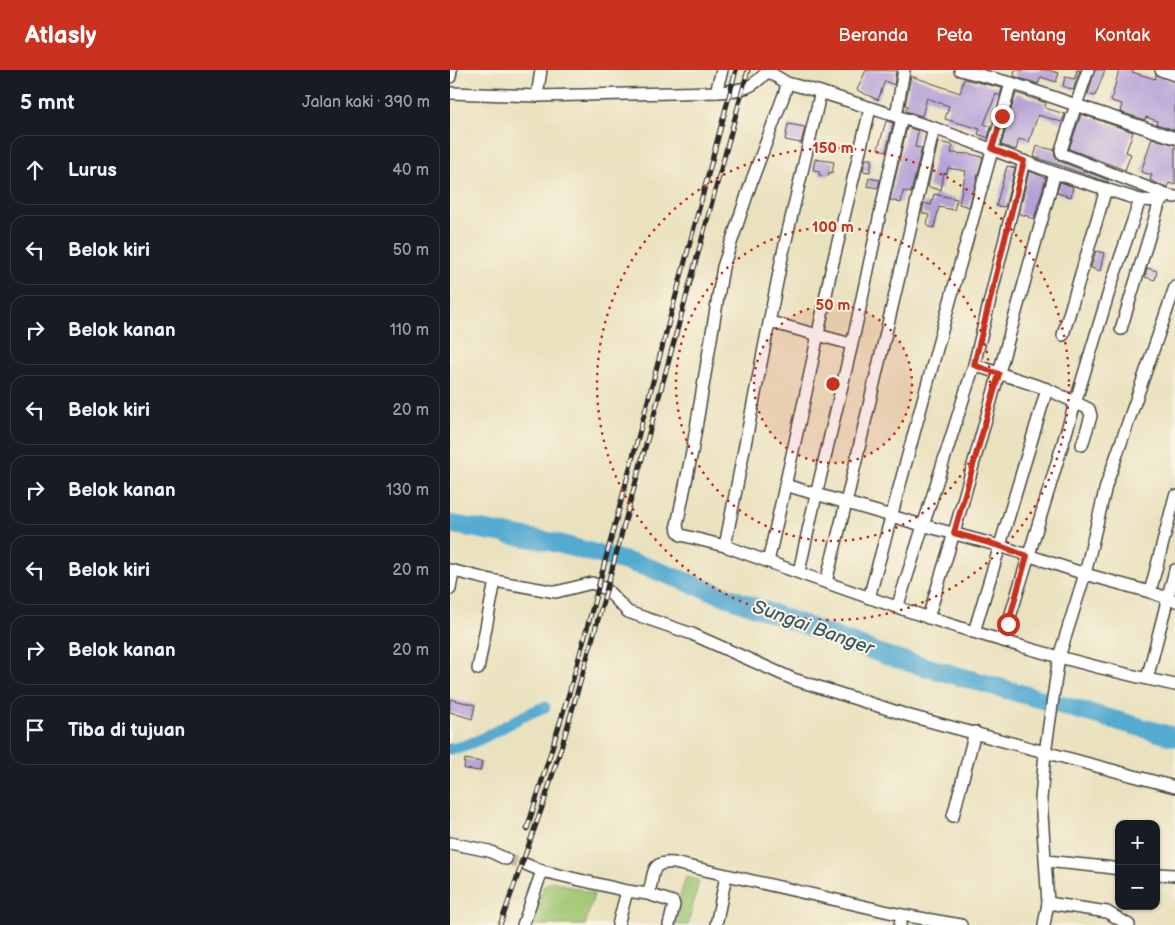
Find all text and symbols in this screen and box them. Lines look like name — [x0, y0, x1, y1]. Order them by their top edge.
text: Atlasly — [25, 21, 96, 50]
text: Beranda — [838, 25, 908, 46]
text: Peta — [936, 25, 973, 46]
text: Tentang — [1001, 25, 1066, 46]
text: Kontak — [1094, 25, 1150, 46]
text: 5 mnt — [20, 90, 74, 115]
text: Jalan kaki · 390 m — [302, 93, 430, 112]
route end — [991, 105, 1014, 128]
text: 150 m — [812, 139, 854, 158]
icon: ahead — [21, 156, 49, 184]
text: Lurus — [68, 159, 117, 182]
text: 40 m — [392, 161, 429, 180]
text: 100 m — [812, 218, 854, 237]
icon: left — [21, 236, 49, 264]
text: Belok kiri — [68, 239, 150, 262]
text: 50 m — [393, 241, 429, 260]
text: 50 m — [816, 296, 851, 315]
icon: right — [21, 316, 49, 344]
text: Belok kanan — [68, 319, 176, 342]
text: 110 m — [390, 321, 429, 340]
centre of rings — [824, 375, 842, 393]
icon: left — [21, 396, 49, 424]
text: Belok kiri — [68, 399, 150, 422]
text: 20 m — [393, 401, 429, 420]
icon: right — [21, 476, 49, 504]
text: Belok kanan — [68, 479, 176, 502]
text: 130 m — [386, 481, 429, 500]
icon: left — [21, 556, 49, 584]
text: Belok kiri — [68, 559, 150, 582]
text: 20 m — [393, 561, 429, 580]
water label: Sungai Banger — [749, 595, 878, 661]
route start — [997, 613, 1020, 636]
icon: right — [21, 636, 49, 664]
text: Belok kanan — [68, 639, 176, 662]
text: 20 m — [393, 641, 429, 660]
icon: arrive — [21, 716, 49, 744]
text: Tiba di tujuan — [68, 719, 185, 742]
map controls — [1115, 820, 1160, 910]
button: + — [1115, 820, 1160, 865]
button: − — [1115, 865, 1160, 910]

